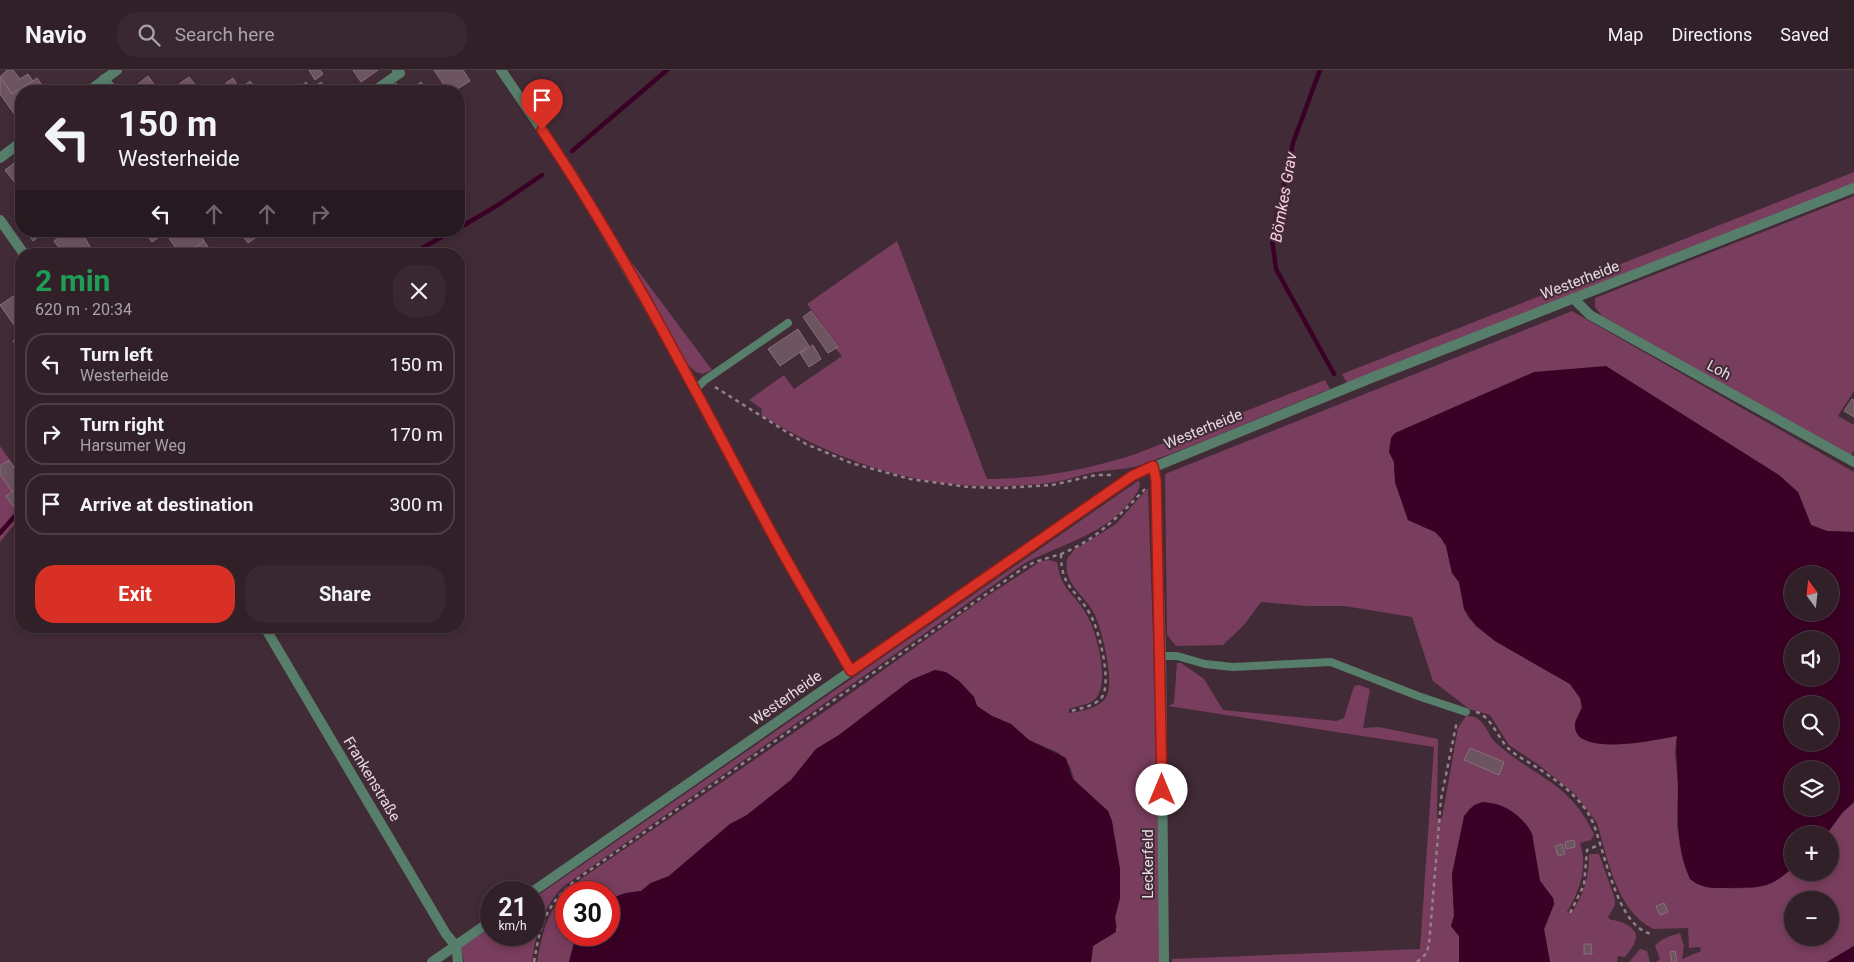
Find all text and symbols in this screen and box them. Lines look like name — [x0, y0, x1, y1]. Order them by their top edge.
search box — [117, 12, 467, 57]
text: Navio — [25, 21, 87, 49]
icon: search — [135, 21, 163, 49]
text: Search here — [175, 23, 275, 46]
text: Map — [1608, 24, 1643, 45]
text: Directions — [1671, 24, 1752, 45]
text: Saved — [1780, 24, 1829, 45]
pin — [521, 79, 563, 130]
icon: arrive — [528, 86, 556, 114]
text: 150 m — [118, 104, 217, 145]
icon: left — [35, 105, 100, 170]
text: Westerheide — [118, 146, 240, 171]
water label: Bömkes Grav — [1266, 150, 1301, 244]
icon: left — [147, 200, 175, 228]
icon: ahead — [200, 200, 228, 228]
icon: ahead — [253, 200, 281, 228]
icon: right — [306, 200, 334, 228]
street label: Westerheide — [1538, 257, 1622, 303]
text: 2 min — [35, 263, 110, 298]
button: close — [393, 265, 445, 317]
text: 620 m · 20:34 — [35, 300, 132, 319]
text: Turn left — [80, 343, 153, 366]
icon: left — [37, 350, 65, 378]
text: 150 m — [390, 353, 443, 376]
street label: Loh — [1704, 356, 1734, 384]
text: Westerheide — [80, 366, 169, 385]
street label: Westerheide — [1161, 405, 1245, 453]
text: Turn right — [80, 413, 164, 436]
icon: right — [37, 420, 65, 448]
text: 170 m — [390, 423, 443, 446]
text: Harsumer Weg — [80, 436, 186, 455]
icon: arrive — [37, 490, 65, 518]
text: Arrive at destination — [80, 493, 253, 516]
text: 300 m — [390, 493, 443, 516]
button: Exit — [35, 565, 235, 623]
button: Share — [245, 565, 445, 623]
north arrow — [1784, 566, 1839, 621]
map controls — [1784, 566, 1839, 946]
button: sound — [1784, 631, 1839, 686]
street label: Westerheide — [747, 667, 825, 729]
button: search — [1784, 696, 1839, 751]
street label: Frankenstraße — [340, 733, 404, 825]
button: layers — [1784, 761, 1839, 816]
position arrow — [1135, 763, 1187, 815]
button: + — [1784, 826, 1839, 881]
street label: Leckerfeld — [1139, 829, 1157, 899]
speed limit sign: 30 — [555, 881, 620, 946]
button: − — [1784, 891, 1839, 946]
text: 21 — [498, 893, 527, 922]
text: km/h — [498, 919, 527, 933]

